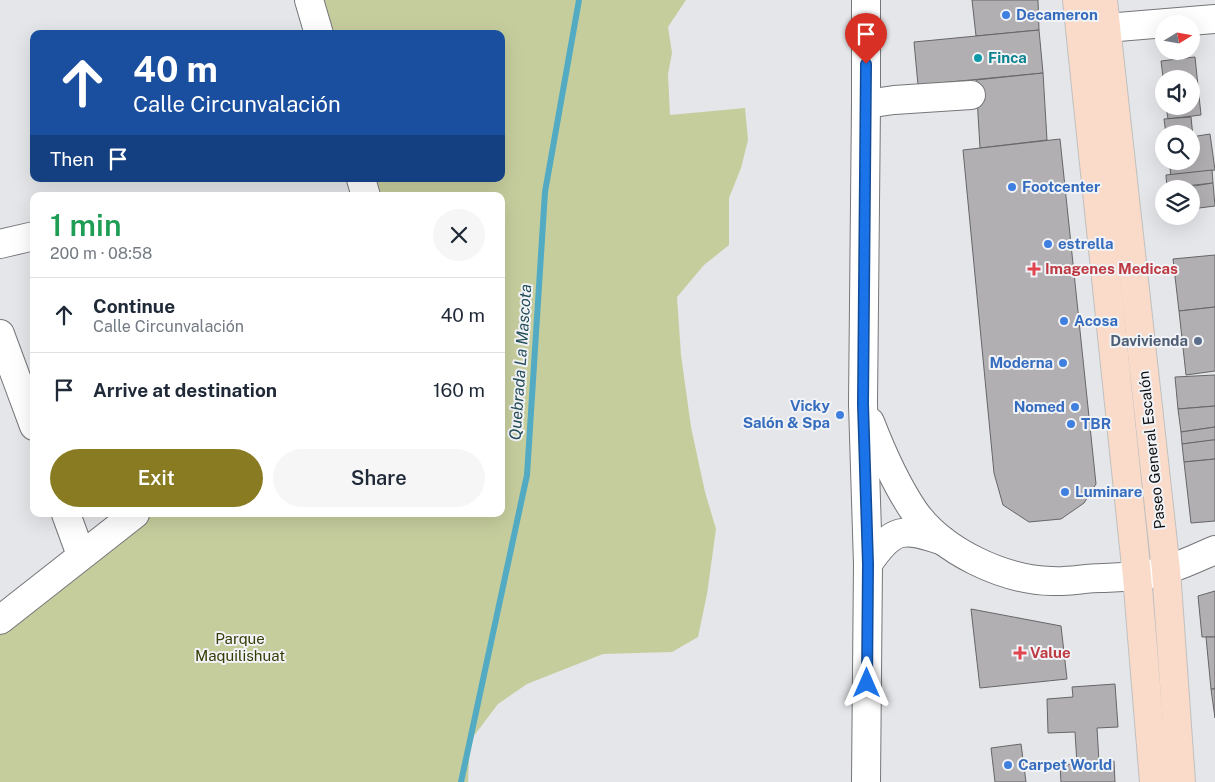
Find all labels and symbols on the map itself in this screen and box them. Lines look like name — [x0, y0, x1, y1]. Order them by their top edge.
place label: Decameron — [1016, 6, 1098, 23]
marker: Decameron — [1000, 9, 1012, 21]
pin — [845, 13, 887, 64]
north arrow — [1155, 15, 1200, 60]
place label: Finca — [988, 49, 1027, 66]
marker: Finca — [972, 52, 984, 64]
place label: Footcenter — [1022, 178, 1100, 195]
marker: Footcenter — [1006, 181, 1018, 193]
place label: estrella — [1058, 235, 1114, 252]
marker: estrella — [1042, 238, 1054, 250]
place label: Imagenes Medicas — [1045, 260, 1178, 277]
marker: Imagenes Medicas — [1027, 262, 1041, 276]
water label: Quebrada La Mascota — [506, 283, 535, 441]
place label: Acosa — [1074, 312, 1118, 329]
marker: Acosa — [1058, 315, 1070, 327]
place label: Davivienda — [1110, 332, 1188, 349]
marker: Davivienda — [1192, 335, 1204, 347]
place label: Moderna — [990, 354, 1053, 371]
marker: Moderna — [1057, 357, 1069, 369]
street label: Paseo General Escalón — [1135, 370, 1168, 530]
place label: Vicky Salón & Spa — [743, 397, 831, 431]
place label: Nomed — [1014, 398, 1065, 415]
marker: Nomed — [1069, 401, 1081, 413]
marker: Vicky Salón & Spa — [834, 409, 846, 421]
place label: TBR — [1081, 415, 1111, 432]
marker: TBR — [1065, 418, 1077, 430]
place label: Luminare — [1075, 483, 1142, 500]
marker: Luminare — [1059, 486, 1071, 498]
park label: Parque Maquilishuat — [195, 630, 285, 664]
place label: Value — [1030, 644, 1071, 661]
marker: Value — [1014, 647, 1026, 659]
position arrow — [840, 656, 892, 708]
place label: Carpet World — [1018, 756, 1112, 773]
marker: Carpet World — [1002, 759, 1014, 771]

